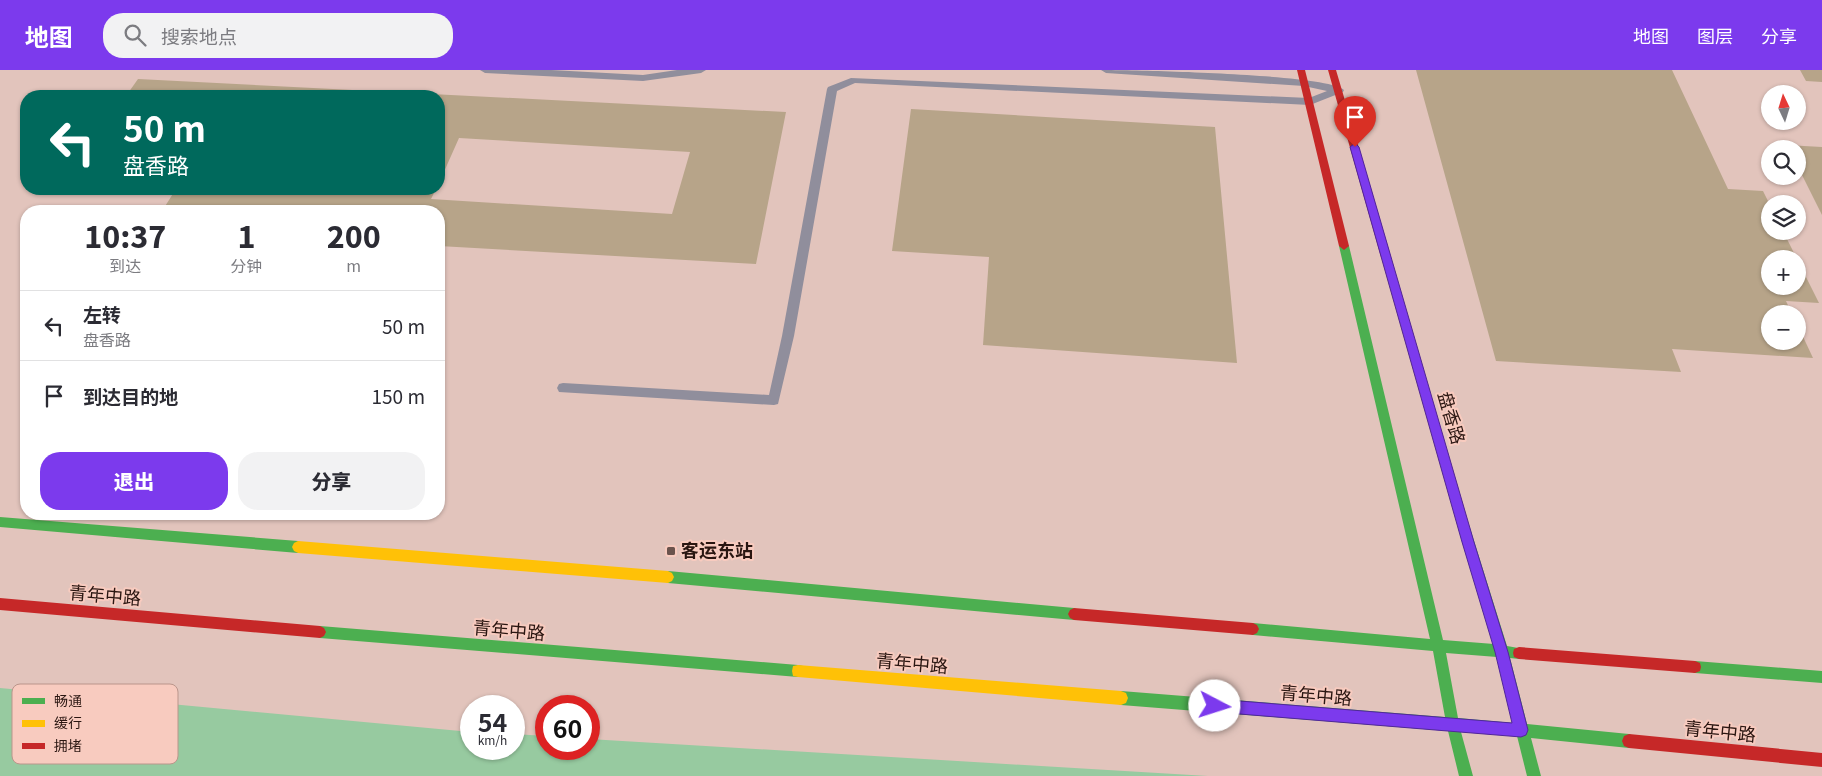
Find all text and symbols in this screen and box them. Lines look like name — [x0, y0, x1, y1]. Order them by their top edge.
search box — [103, 13, 453, 58]
text: 地图 — [25, 18, 73, 53]
icon: search — [121, 21, 149, 49]
text: 搜索地点 — [161, 22, 237, 49]
text: 地图 — [1633, 22, 1669, 48]
text: 图层 — [1697, 22, 1733, 48]
text: 分享 — [1761, 22, 1797, 48]
north arrow — [1761, 85, 1806, 130]
map controls — [1761, 85, 1806, 350]
pin — [1334, 96, 1376, 147]
text: 50 m — [123, 101, 206, 152]
icon: arrive — [1341, 103, 1369, 131]
icon: left — [40, 110, 105, 175]
button: search — [1761, 140, 1806, 185]
text: 盘香路 — [123, 148, 189, 180]
button: layers — [1761, 195, 1806, 240]
text: 10:37 — [84, 213, 166, 257]
text: 1 — [238, 213, 256, 257]
text: 200 — [327, 213, 381, 257]
button: + — [1761, 250, 1806, 295]
text: 到达 — [109, 253, 141, 277]
text: 分钟 — [231, 253, 263, 277]
text: m — [346, 253, 361, 277]
text: 左转 — [83, 300, 121, 327]
button: − — [1761, 305, 1806, 350]
icon: left — [40, 312, 68, 340]
text: 50 m — [382, 312, 425, 339]
text: 盘香路 — [83, 327, 131, 351]
icon: arrive — [40, 382, 68, 410]
text: 到达目的地 — [83, 382, 178, 409]
text: 150 m — [372, 382, 425, 409]
street label: 盘香路 — [1433, 388, 1473, 447]
button: 退出 — [40, 452, 228, 510]
button: 分享 — [238, 452, 425, 510]
place label: 客运东站 — [681, 536, 753, 562]
marker: 客运东站 — [665, 545, 677, 557]
street label: 青年中路 — [68, 578, 142, 610]
street label: 青年中路 — [472, 613, 546, 645]
street label: 青年中路 — [875, 646, 949, 678]
street label: 青年中路 — [1279, 678, 1353, 710]
position arrow — [1188, 679, 1240, 731]
legend — [12, 684, 178, 764]
text: 畅通 — [54, 690, 82, 710]
speed limit sign: 60 — [535, 695, 600, 760]
text: 54 — [478, 703, 507, 739]
text: 缓行 — [54, 712, 82, 732]
street label: 青年中路 — [1683, 713, 1757, 747]
text: km/h — [478, 731, 507, 748]
text: 拥堵 — [54, 735, 82, 755]

